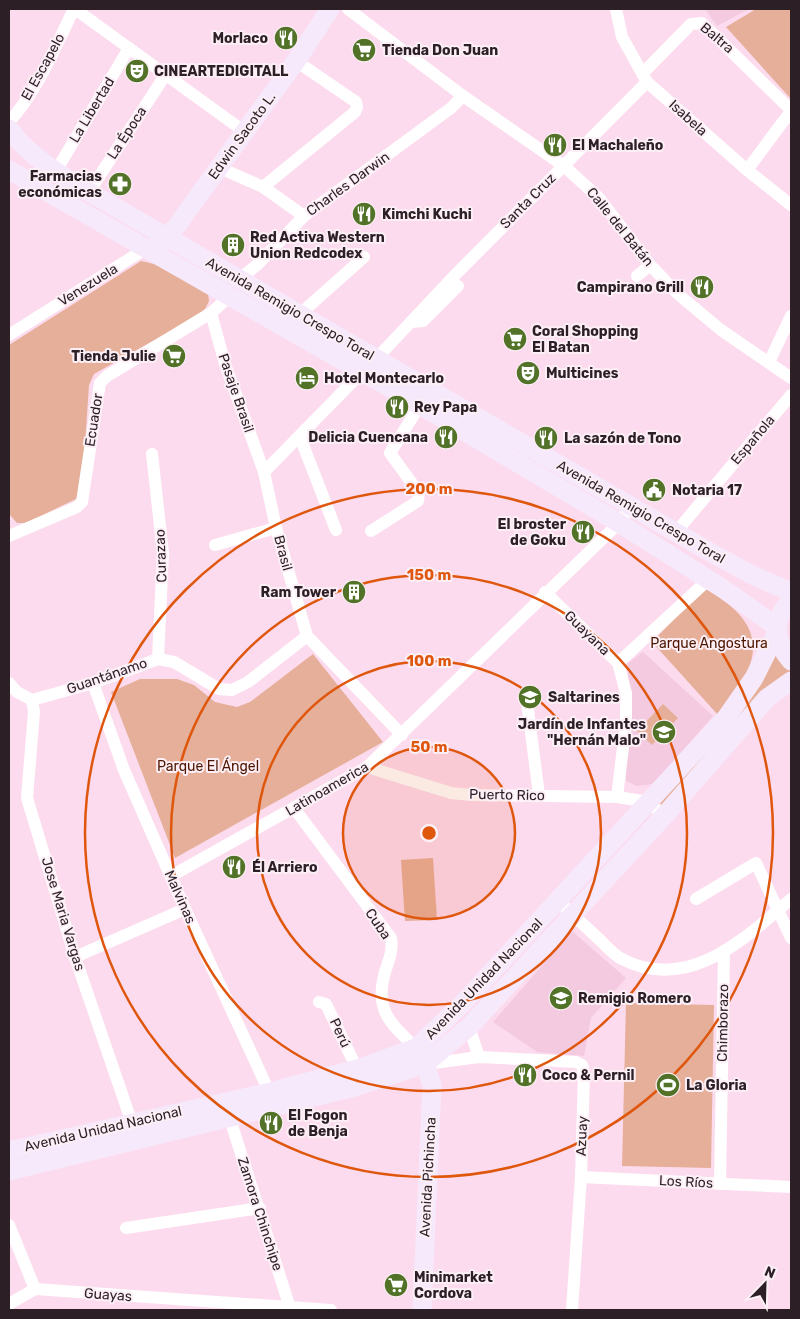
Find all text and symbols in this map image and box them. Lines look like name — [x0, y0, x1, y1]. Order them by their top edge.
street label: Baltra — [697, 19, 737, 57]
restaurant icon: Morlaco — [273, 25, 299, 51]
place label: Morlaco — [212, 30, 268, 47]
street label: El Escapelo — [18, 31, 68, 103]
supermarket icon: Tienda Don Juan — [351, 37, 377, 63]
place label: Tienda Don Juan — [382, 42, 498, 59]
theatre icon: CINEARTEDIGITALL — [124, 58, 150, 84]
place label: CINEARTEDIGITALL — [154, 63, 289, 80]
street label: La Libertad — [66, 74, 118, 146]
street label: Edwin Sacoto L. — [205, 89, 279, 183]
street label: Isabela — [665, 96, 711, 140]
street label: La Época — [103, 103, 150, 163]
restaurant icon: El Machaleño — [542, 132, 568, 158]
place label: El Machaleño — [572, 137, 663, 154]
street label: Charles Darwin — [303, 148, 393, 220]
place label: Farmacias económicas — [18, 168, 102, 201]
street label: Santa Cruz — [497, 170, 559, 232]
pharmacy icon: Farmacias económicas — [107, 171, 133, 197]
street label: Calle del Batán — [583, 184, 657, 270]
restaurant icon: Kimchi Kuchi — [351, 201, 377, 227]
place label: Kimchi Kuchi — [382, 206, 472, 223]
place label: Red Activa Western Union Redcodex — [250, 229, 385, 262]
building icon: Red Activa Western Union Redcodex — [220, 232, 246, 258]
street label: Avenida Remigio Crespo Toral — [203, 254, 377, 364]
street label: Venezuela — [55, 260, 121, 310]
restaurant icon: Campirano Grill — [689, 274, 715, 300]
place label: Campirano Grill — [577, 279, 684, 296]
place label: Coral Shopping El Batan — [532, 323, 638, 356]
supermarket icon: Coral Shopping El Batan — [502, 326, 528, 352]
supermarket icon: Tienda Julie — [161, 343, 187, 369]
place label: Tienda Julie — [71, 348, 156, 365]
street label: Pasaje Brasil — [215, 351, 257, 435]
theatre icon: Multicines — [515, 360, 541, 386]
hotel icon: Hotel Montecarlo — [294, 365, 320, 391]
place label: Multicines — [546, 365, 619, 382]
place label: Hotel Montecarlo — [324, 370, 444, 387]
street label: Ecuador — [81, 391, 107, 448]
restaurant icon: Rey Papa — [384, 394, 410, 420]
place label: Rey Papa — [414, 399, 477, 416]
street label: Española — [727, 412, 779, 468]
restaurant icon: Delicia Cuencana — [433, 424, 459, 450]
restaurant icon: La sazón de Tono — [533, 425, 559, 451]
place label: Delicia Cuencana — [308, 429, 428, 446]
place label: La sazón de Tono — [564, 430, 681, 447]
street label: Avenida Remigio Crespo Toral — [554, 457, 728, 567]
public building icon: Notaria 17 — [641, 477, 667, 503]
text: 200 m — [405, 480, 453, 498]
place label: Notaria 17 — [672, 482, 742, 499]
place label: El broster de Goku — [497, 516, 567, 549]
restaurant icon: El broster de Goku — [570, 519, 596, 545]
street label: Curazao — [152, 529, 170, 583]
street label: Brasil — [270, 533, 296, 573]
text: 150 m — [407, 566, 451, 584]
building icon: Ram Tower — [341, 579, 367, 605]
place label: Ram Tower — [260, 584, 337, 601]
street label: Guayana — [561, 607, 613, 659]
park label: Parque Angostura — [650, 635, 768, 652]
text: 100 m — [407, 652, 451, 670]
street label: Guantánamo — [65, 654, 149, 698]
school or university icon: Saltarines — [517, 684, 543, 710]
place label: Saltarines — [548, 689, 620, 706]
place label: Jardín de Infantes "Hernán Malo" — [518, 716, 646, 749]
school or university icon: Jardín de Infantes "Hernán Malo" — [651, 719, 677, 745]
text: 50 m — [411, 738, 447, 756]
park label: Parque El Ángel — [157, 757, 259, 775]
street label: Latinoamerica — [282, 758, 372, 820]
street label: Puerto Rico — [469, 786, 545, 804]
centre of rings — [420, 824, 438, 842]
restaurant icon: Él Arriero — [221, 854, 247, 880]
street label: Jose Maria Vargas — [38, 855, 88, 973]
place label: Él Arriero — [252, 858, 317, 876]
street label: Malvinas — [161, 868, 199, 926]
street label: Cuba — [361, 905, 395, 943]
street label: Avenida Unidad Nacional — [422, 915, 546, 1043]
street label: Chimborazo — [714, 984, 732, 1062]
school or university icon: Remigio Romero — [548, 985, 574, 1011]
place label: Remigio Romero — [578, 990, 691, 1007]
street label: Perú — [326, 1016, 354, 1050]
restaurant icon: Coco & Pernil — [512, 1062, 538, 1088]
place label: Coco & Pernil — [542, 1067, 635, 1084]
sports icon: La Gloria — [655, 1072, 681, 1098]
place label: La Gloria — [686, 1077, 747, 1094]
street label: Avenida Unidad Nacional — [22, 1103, 184, 1155]
place label: El Fogon de Benja — [288, 1107, 348, 1140]
restaurant icon: El Fogon de Benja — [258, 1110, 284, 1136]
street label: Azuay — [573, 1115, 591, 1156]
street label: Avenida Pichincha — [416, 1117, 440, 1237]
street label: Zamora Chinchipe — [234, 1155, 286, 1273]
street label: Los Ríos — [659, 1172, 713, 1192]
north arrow — [740, 1259, 790, 1309]
text: N — [762, 1263, 778, 1282]
place label: Minimarket Cordova — [414, 1269, 493, 1302]
supermarket icon: Minimarket Cordova — [383, 1272, 409, 1298]
street label: Guayas — [84, 1285, 132, 1305]

